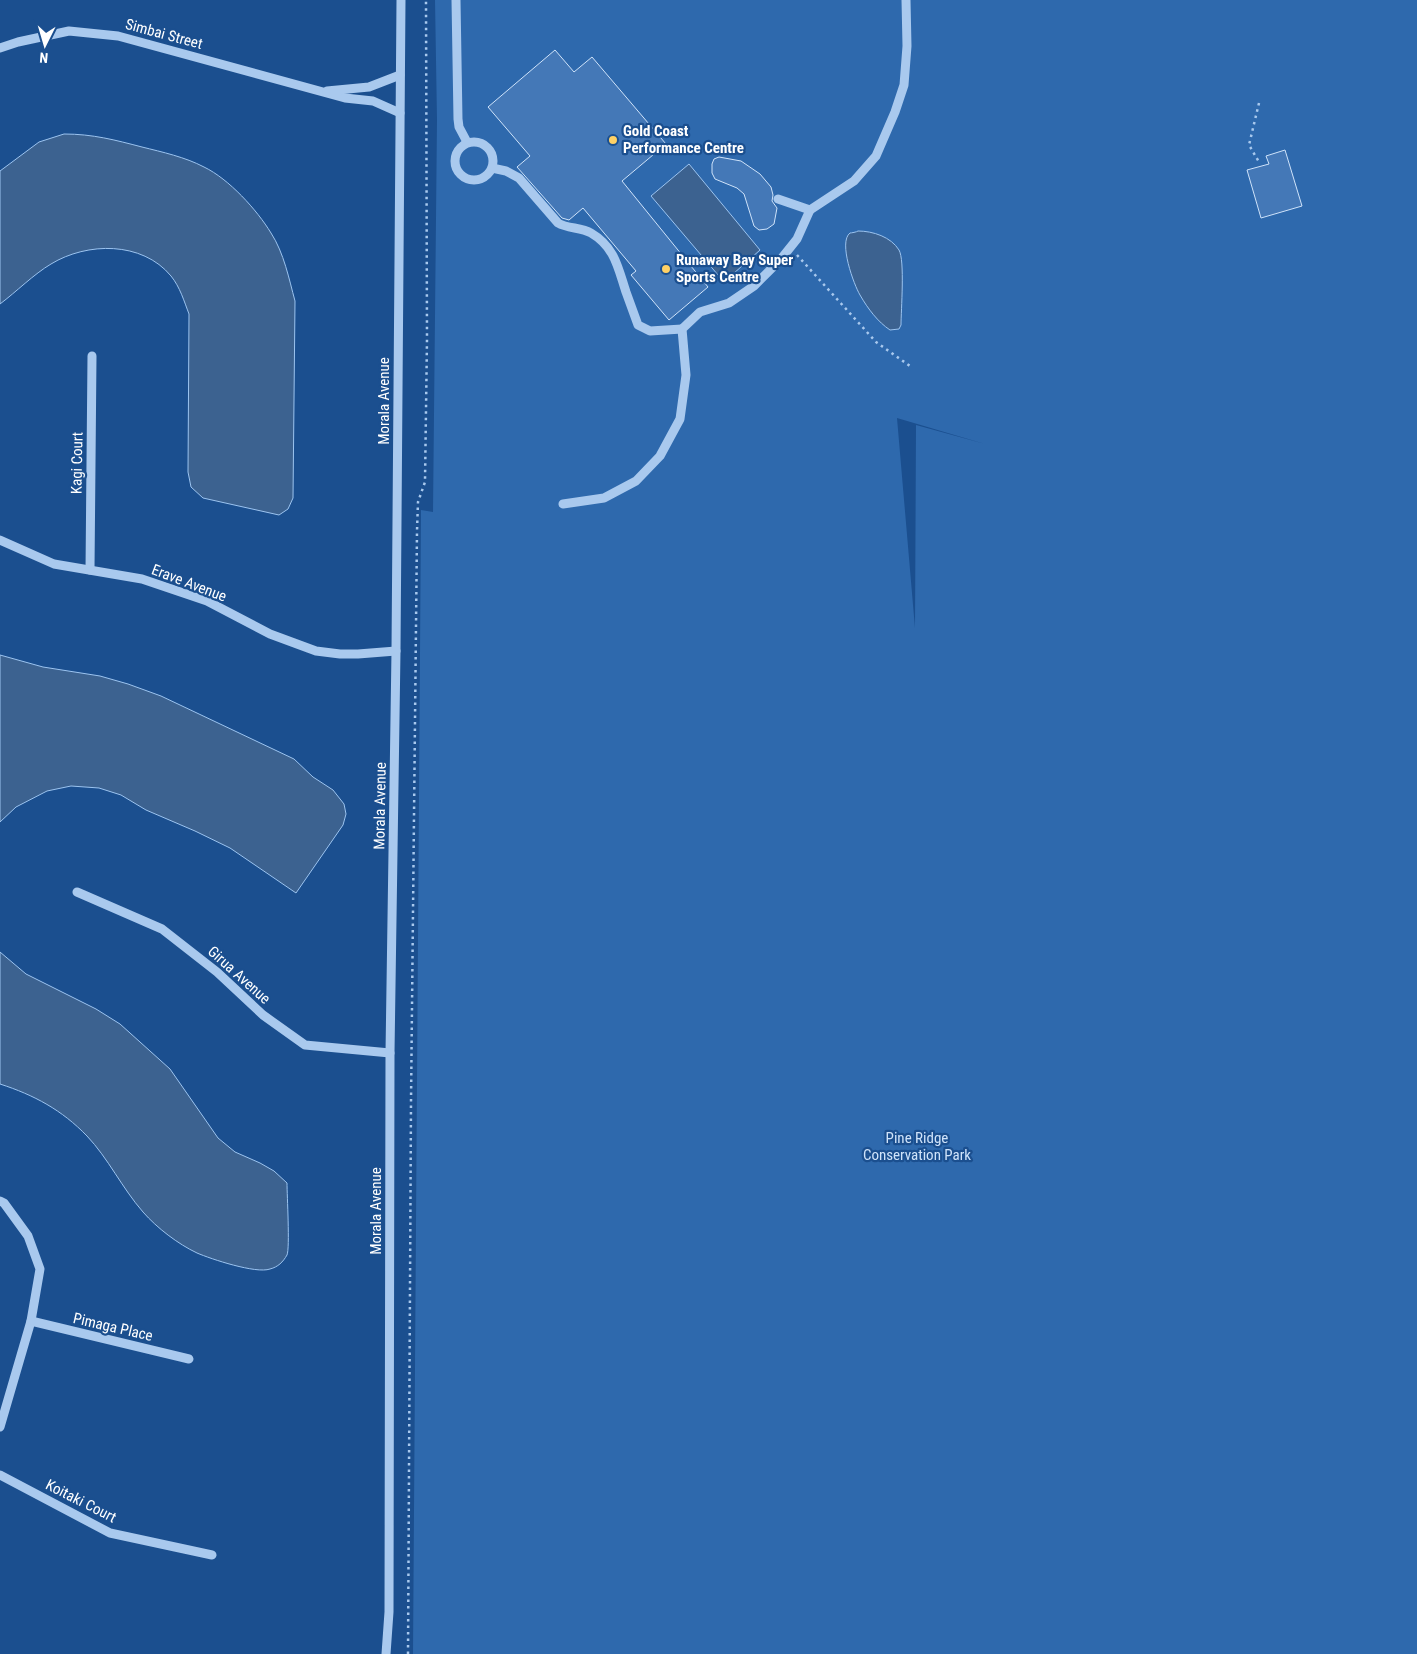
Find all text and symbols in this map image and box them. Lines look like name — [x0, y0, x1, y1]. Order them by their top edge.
street label: Simbai Street — [123, 15, 205, 53]
north arrow — [20, 20, 70, 70]
text: N — [39, 50, 49, 66]
place label: Gold Coast Performance Centre — [623, 122, 744, 157]
marker: Gold Coast Performance Centre — [607, 134, 619, 146]
place label: Runaway Bay Super Sports Centre — [676, 251, 793, 286]
marker: Runaway Bay Super Sports Centre — [660, 263, 672, 275]
street label: Morala Avenue — [375, 357, 393, 445]
street label: Kagi Court — [67, 432, 87, 494]
street label: Erave Avenue — [149, 560, 229, 606]
street label: Morala Avenue — [370, 762, 390, 850]
street label: Girua Avenue — [204, 942, 274, 1008]
park label: Pine Ridge Conservation Park — [863, 1129, 971, 1164]
street label: Morala Avenue — [367, 1167, 385, 1255]
street label: Pimaga Place — [71, 1309, 155, 1345]
street label: Koitaki Court — [43, 1476, 119, 1526]

